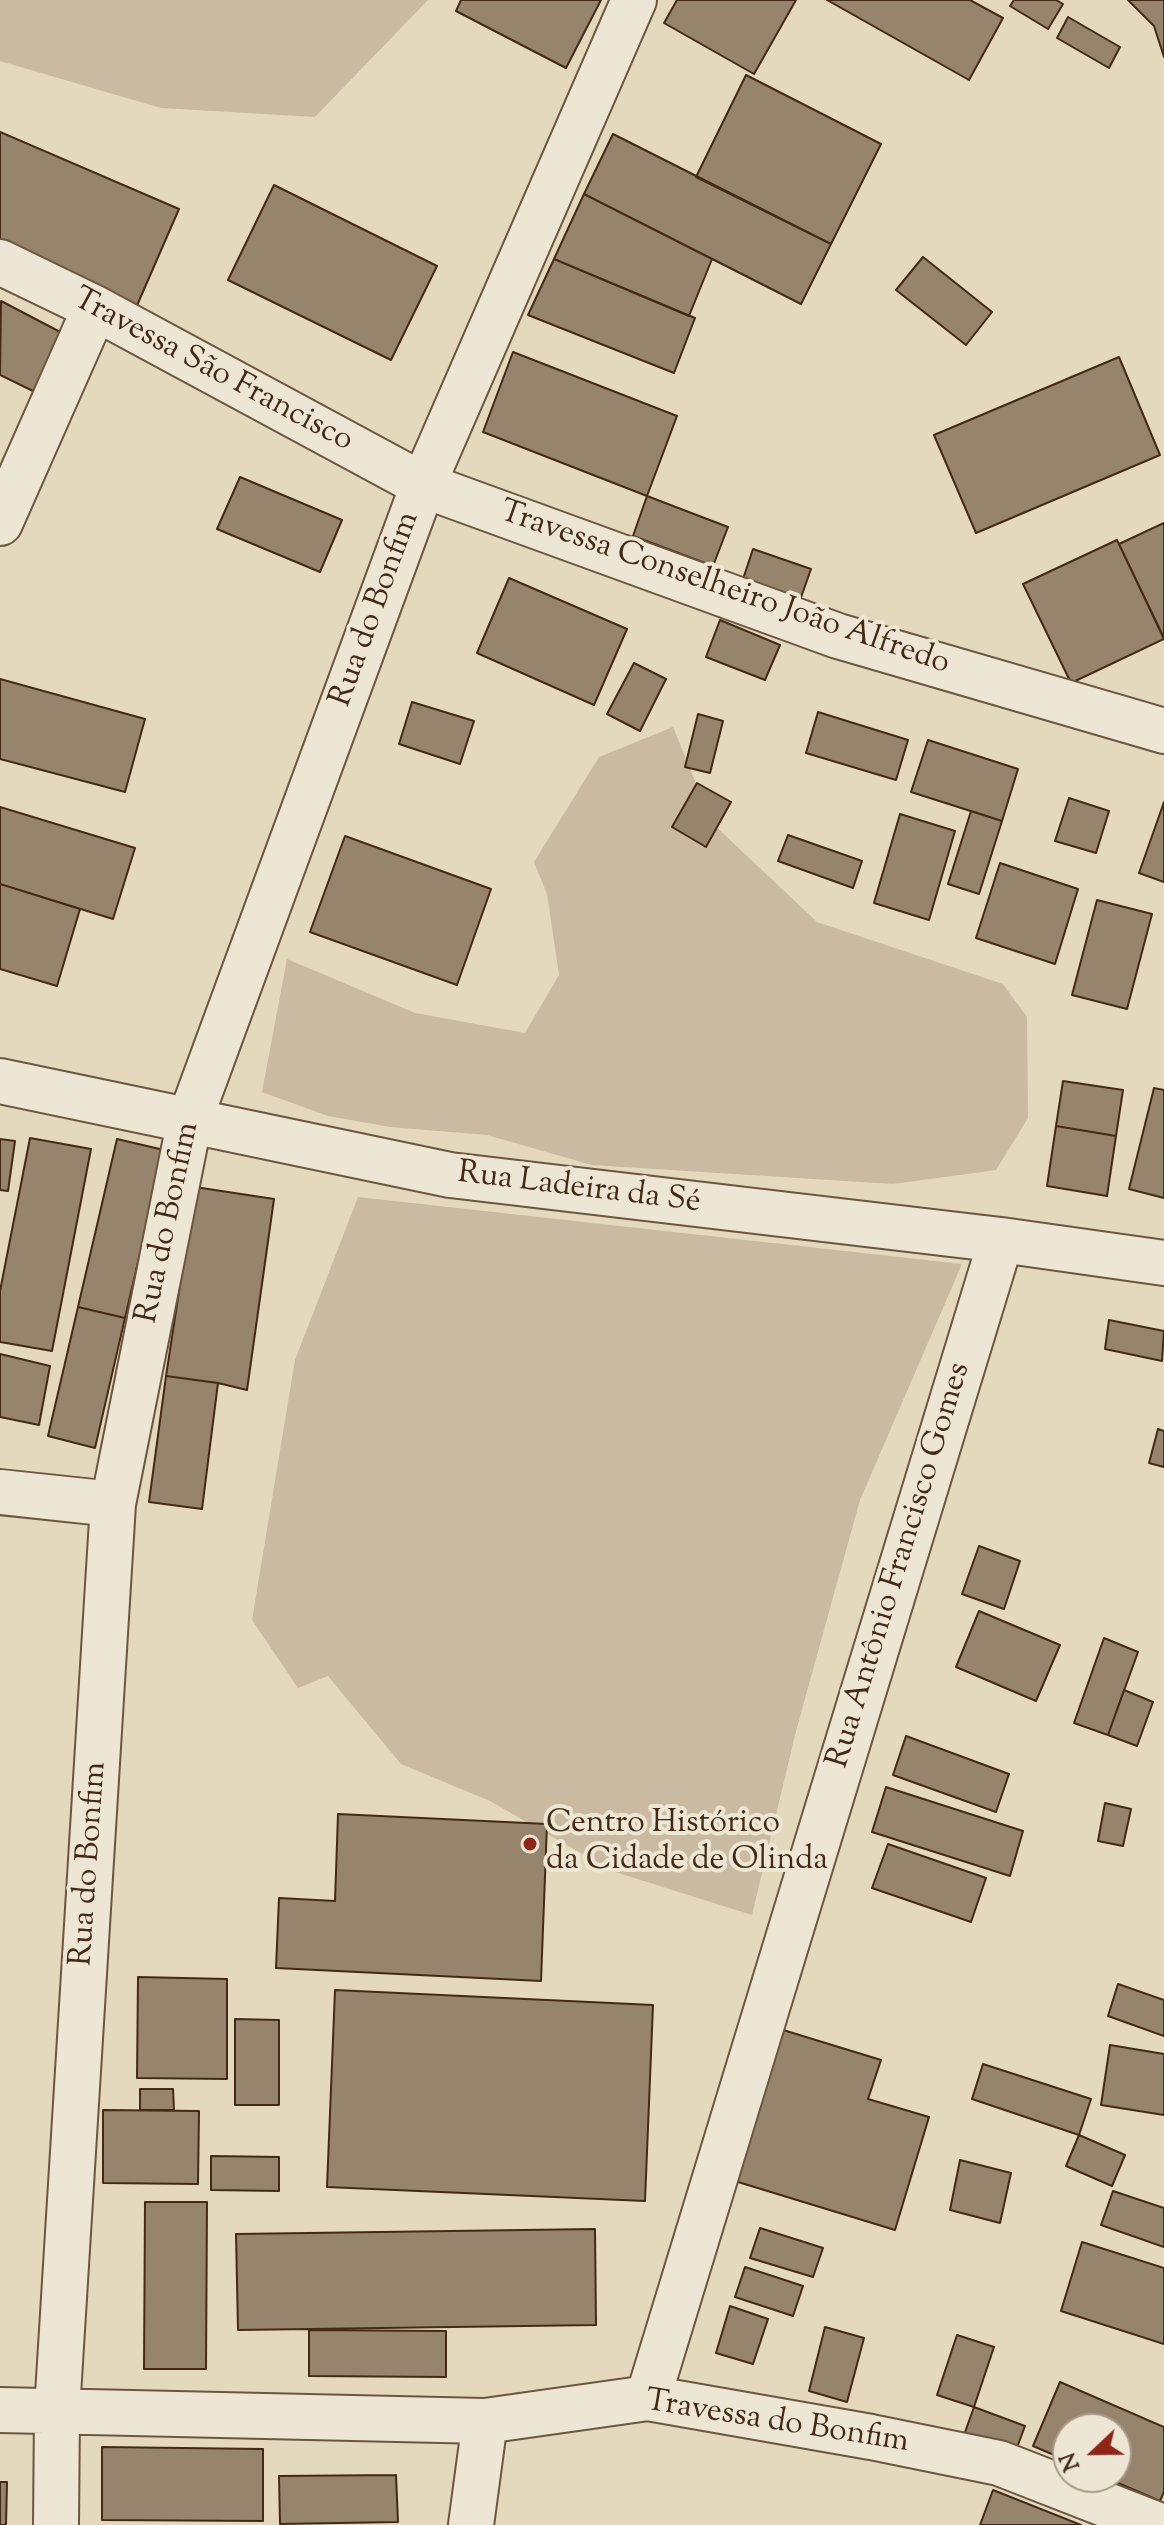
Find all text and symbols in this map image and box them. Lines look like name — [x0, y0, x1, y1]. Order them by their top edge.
street label: Travessa São Francisco — [65, 282, 359, 462]
street label: Travessa Conselheiro João Alfredo — [494, 495, 954, 685]
street label: Rua do Bonfim — [324, 507, 430, 713]
street label: Rua do Bonfim — [130, 1119, 210, 1327]
street label: Rua Ladeira da Sé — [455, 1156, 703, 1224]
street label: Rua Antônio Francisco Gomes — [821, 1359, 981, 1773]
street label: Rua do Bonfim — [65, 1761, 117, 1967]
place label: Centro Histórico da Cidade de Olinda — [546, 1807, 828, 1882]
marker: Centro Histórico da Cidade de Olinda — [521, 1835, 539, 1853]
street label: Travessa do Bonfim — [643, 2384, 911, 2464]
north arrow — [1052, 2413, 1132, 2493]
text: N — [1053, 2447, 1090, 2475]

